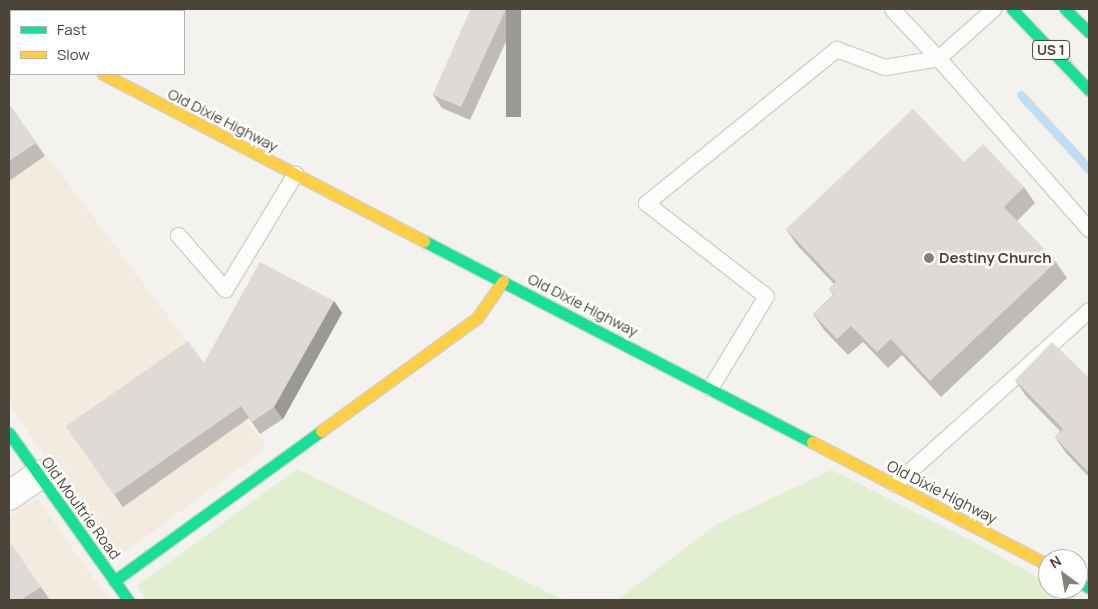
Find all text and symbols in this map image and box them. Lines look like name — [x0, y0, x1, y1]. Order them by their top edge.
legend — [10, 10, 185, 75]
text: Fast — [57, 19, 86, 40]
road number: US 1 — [1031, 38, 1071, 62]
text: Slow — [57, 44, 90, 65]
street label: Old Dixie Highway — [165, 84, 281, 156]
place label: Destiny Church — [939, 249, 1052, 267]
marker: Destiny Church — [923, 252, 935, 264]
street label: Old Dixie Highway — [525, 269, 641, 341]
street label: Old Moultrie Road — [38, 453, 124, 563]
street label: Old Dixie Highway — [884, 456, 1000, 528]
north arrow — [1038, 549, 1088, 599]
text: N — [1046, 551, 1065, 572]

